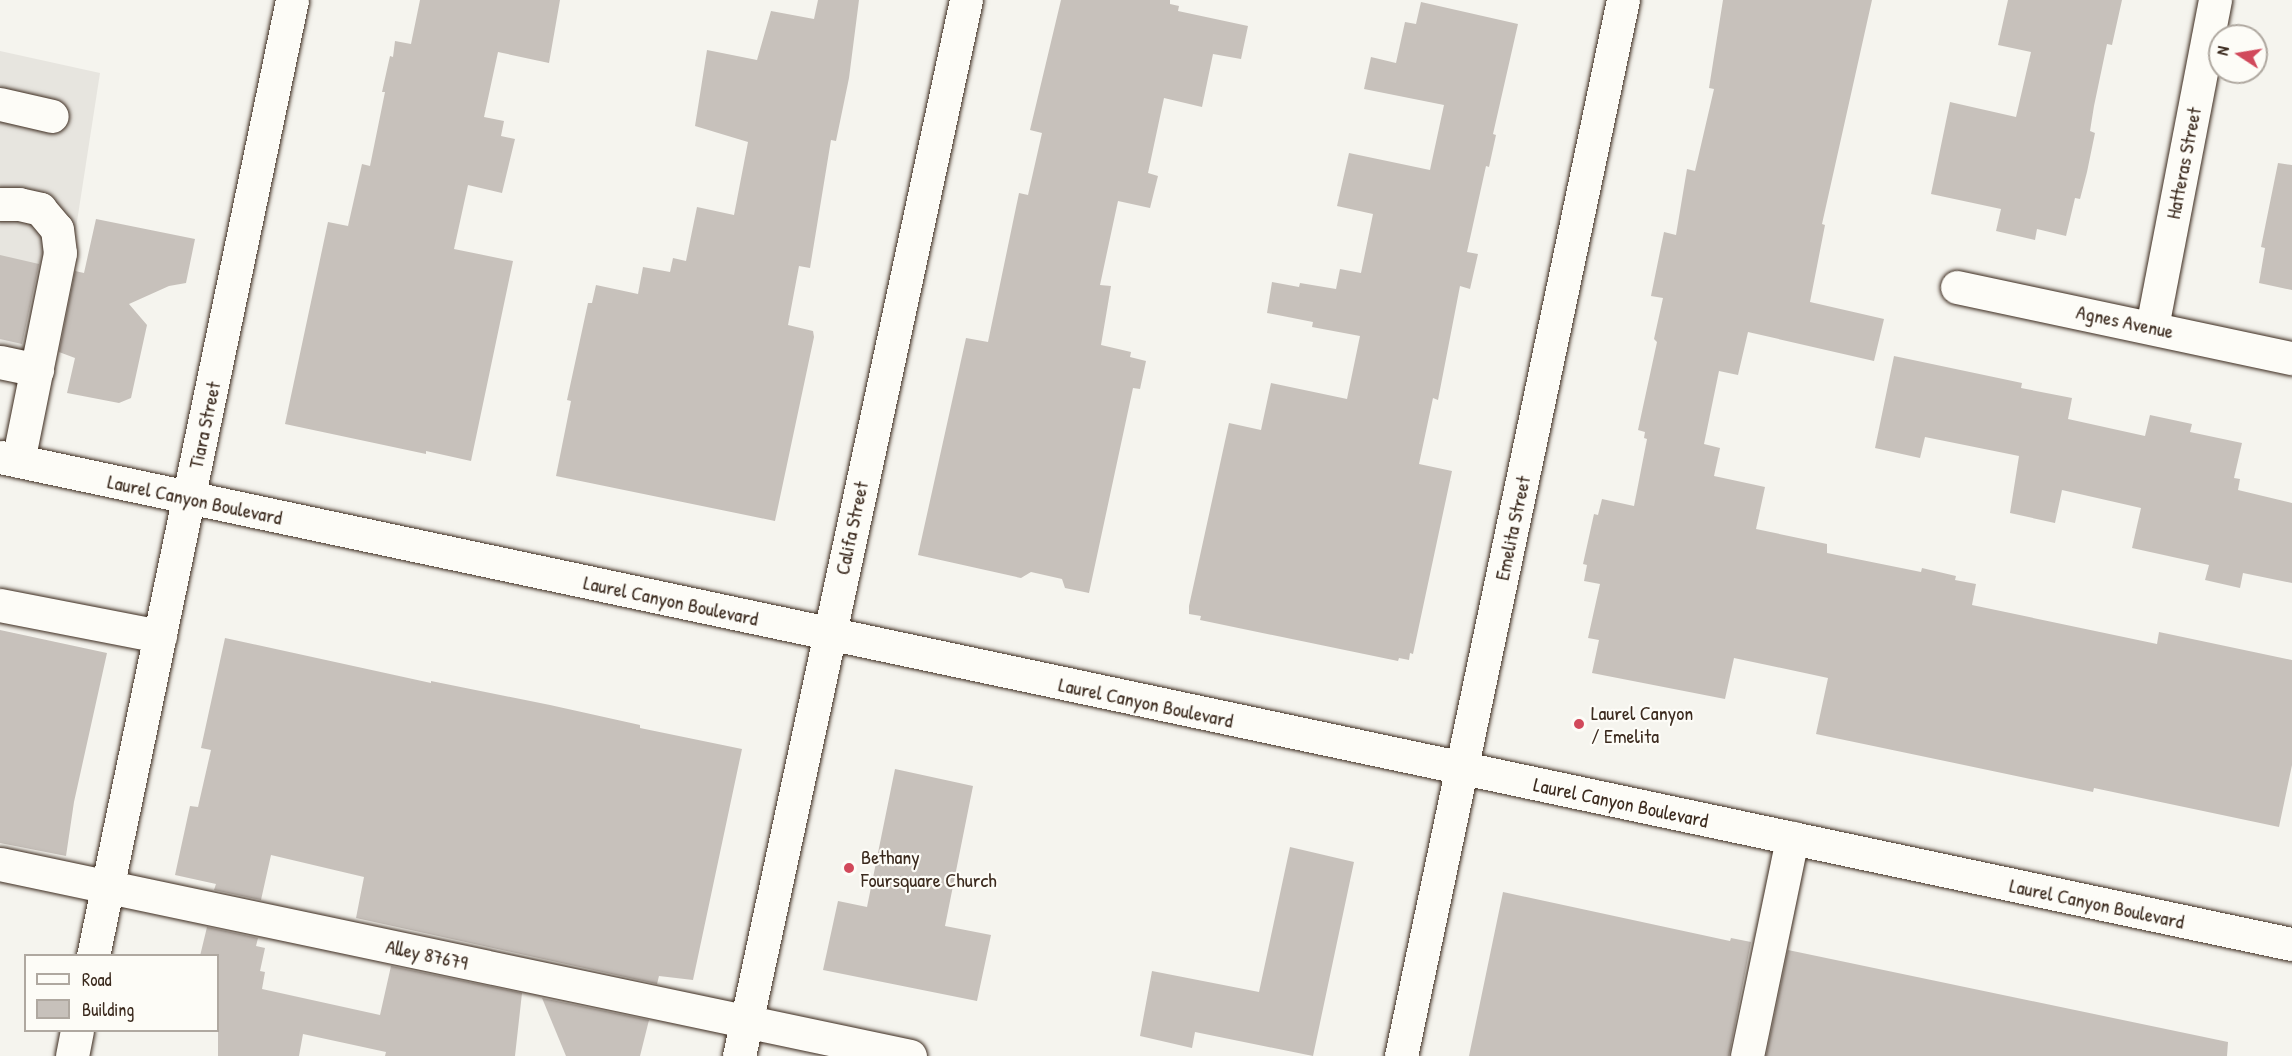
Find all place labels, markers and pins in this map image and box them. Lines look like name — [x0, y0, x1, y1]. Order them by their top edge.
place label: Laurel Canyon / Emelita — [1591, 700, 1693, 747]
marker: Laurel Canyon / Emelita — [1572, 717, 1586, 731]
place label: Bethany Foursquare Church — [861, 844, 997, 891]
marker: Bethany Foursquare Church — [842, 861, 856, 875]

